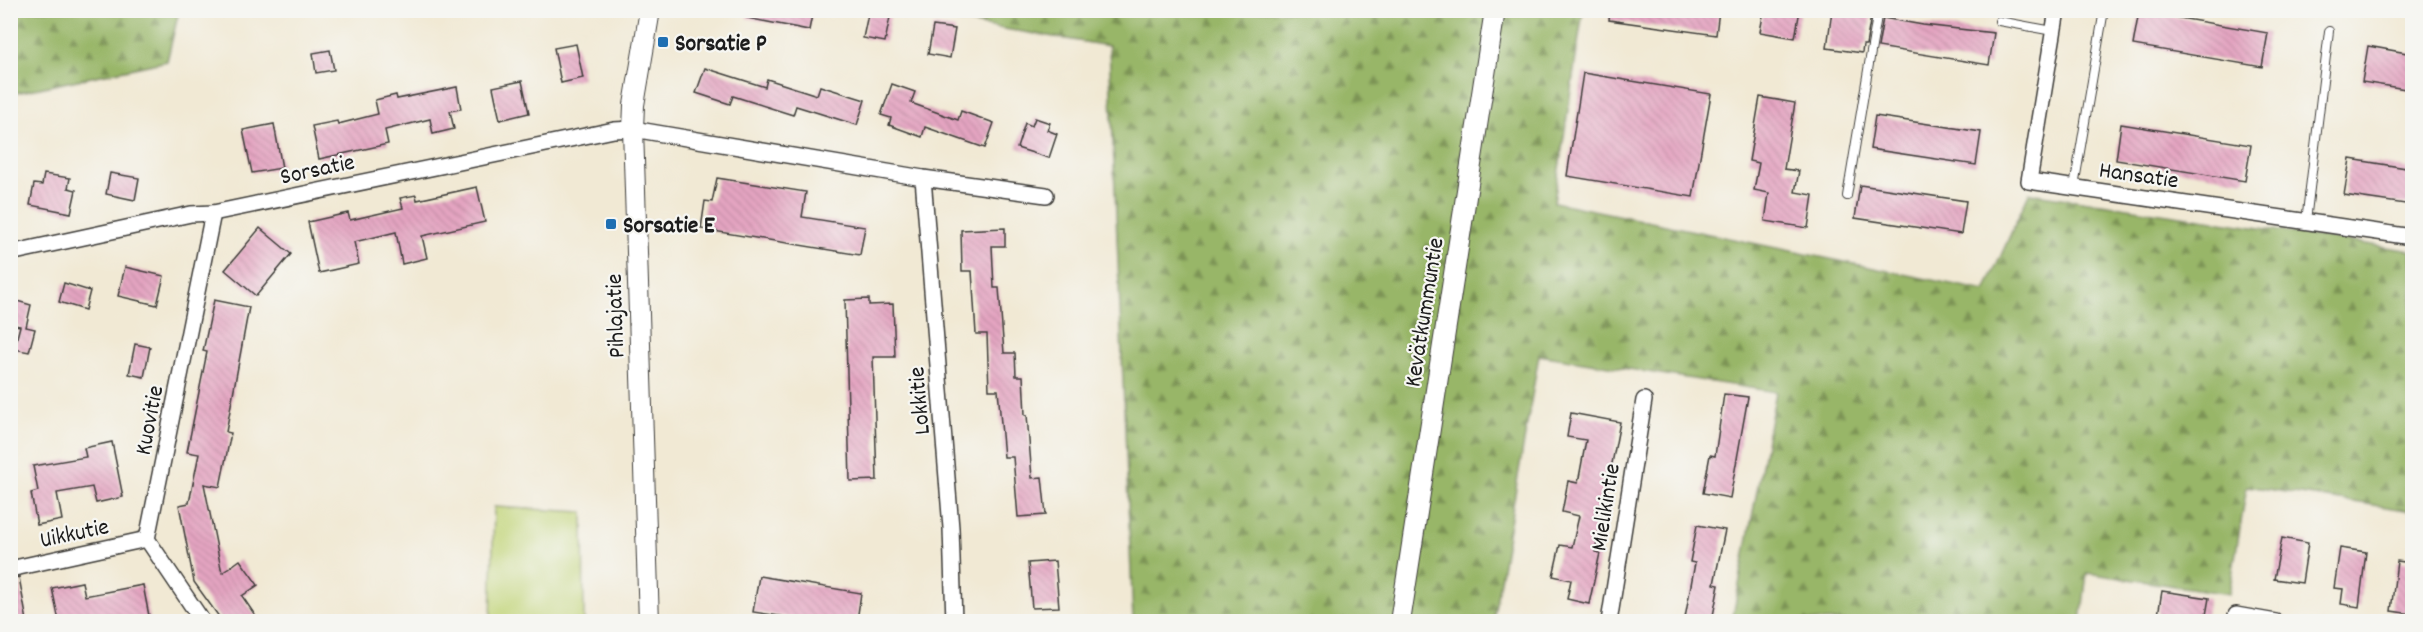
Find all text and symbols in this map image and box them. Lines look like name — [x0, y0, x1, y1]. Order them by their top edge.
place label: Sorsatie P — [675, 28, 767, 62]
marker: Sorsatie P — [656, 35, 670, 49]
street label: Sorsatie — [277, 146, 358, 195]
street label: Hansatie — [2097, 155, 2180, 199]
place label: Sorsatie E — [623, 210, 716, 244]
marker: Sorsatie E — [604, 217, 618, 231]
street label: Kevätkummuntie — [1397, 235, 1455, 390]
street label: Pihlajatie — [599, 273, 635, 359]
street label: Lokkitie — [901, 365, 941, 436]
street label: Kuovitie — [128, 383, 174, 458]
street label: Mielikintie — [1583, 461, 1631, 554]
street label: Uikkutie — [37, 511, 112, 559]

